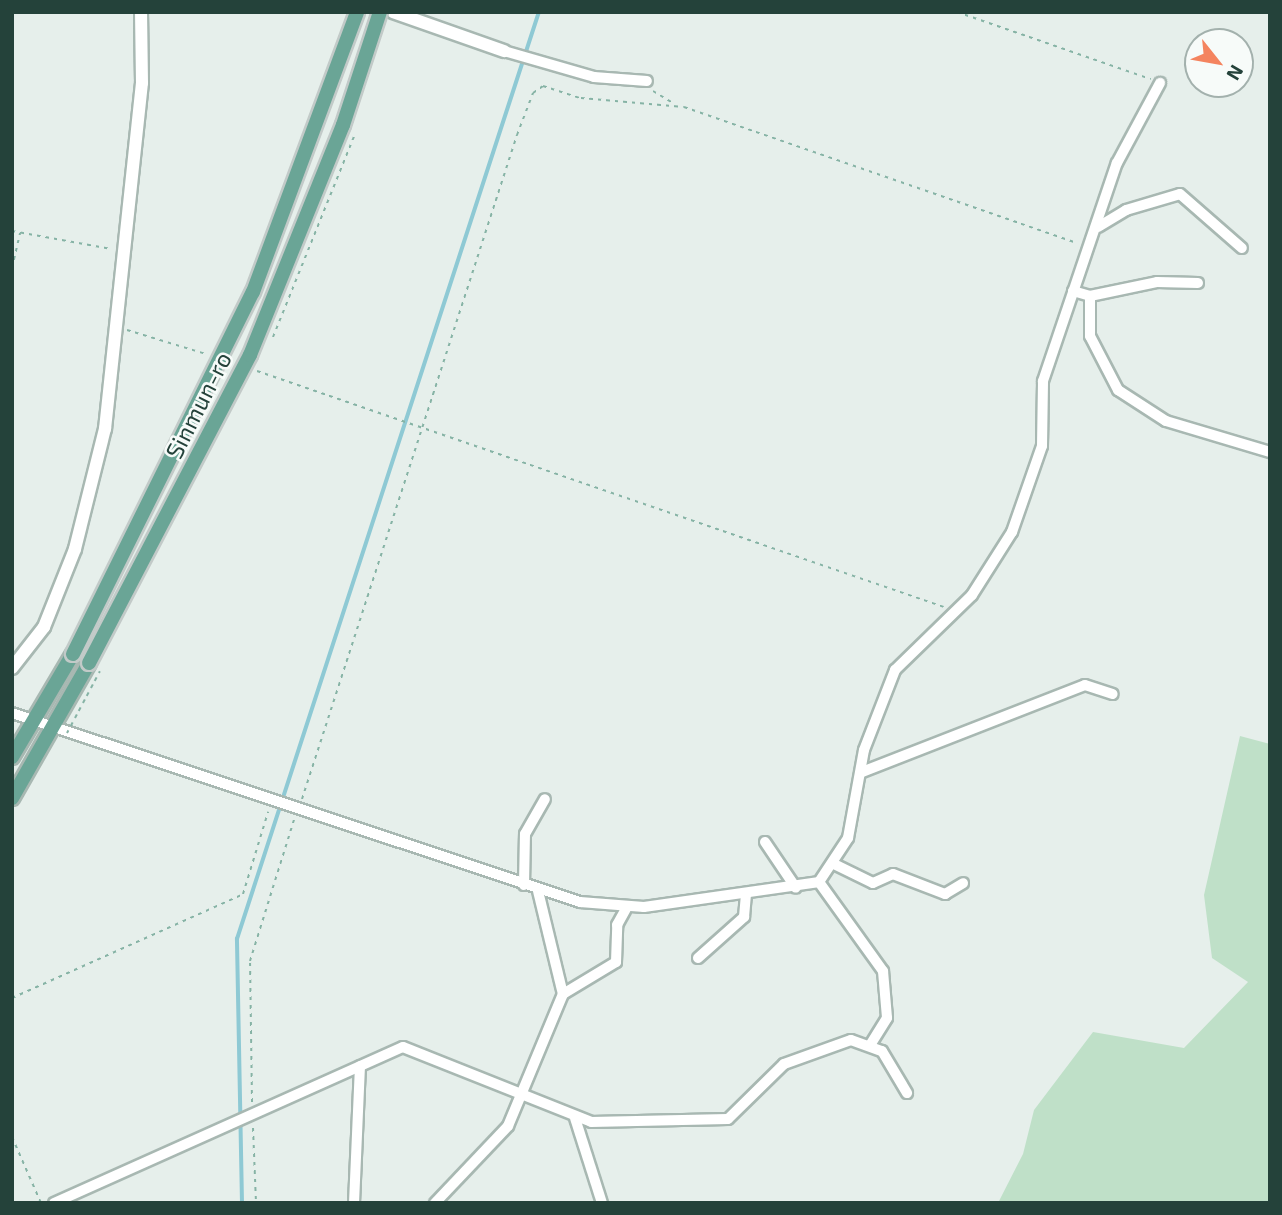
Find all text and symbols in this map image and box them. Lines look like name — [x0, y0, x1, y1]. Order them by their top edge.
north arrow — [1184, 28, 1254, 98]
text: N — [1222, 61, 1249, 85]
street label: Sinmun-ro — [159, 347, 237, 463]

